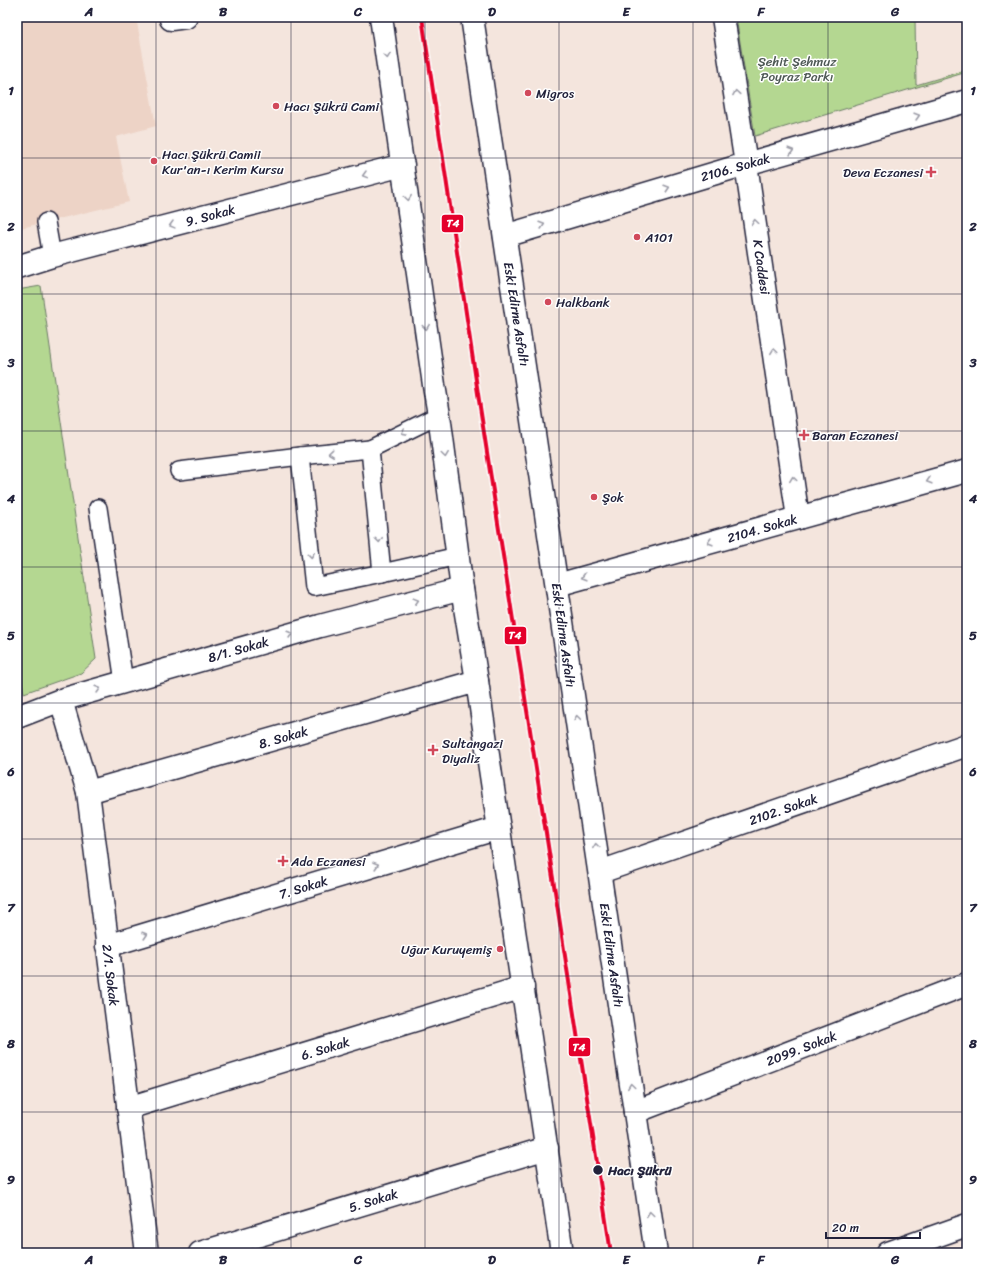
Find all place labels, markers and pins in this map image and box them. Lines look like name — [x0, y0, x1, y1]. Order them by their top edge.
place label: Migros — [536, 82, 575, 105]
marker: Migros — [523, 88, 533, 98]
place label: Hacı Şükrü Cami — [284, 95, 380, 118]
marker: Hacı Şükrü Cami — [271, 101, 281, 111]
place label: Hacı Şükrü Camii Kur'an-ı Kerim Kursu — [162, 143, 284, 181]
marker: Hacı Şükrü Camii Kur'an-ı Kerim Kursu — [149, 156, 159, 166]
place label: Deva Eczanesi — [843, 161, 923, 184]
marker: Deva Eczanesi — [926, 167, 936, 177]
place label: A101 — [644, 226, 673, 249]
marker: A101 — [632, 232, 642, 242]
place label: Halkbank — [556, 291, 610, 314]
marker: Halkbank — [543, 297, 553, 307]
place label: Baran Eczanesi — [812, 424, 898, 447]
marker: Baran Eczanesi — [799, 430, 809, 440]
place label: Şok — [602, 486, 624, 509]
marker: Şok — [589, 492, 599, 502]
place label: Sultangazi Diyaliz — [442, 732, 503, 770]
marker: Sultangazi Diyaliz — [427, 744, 439, 756]
place label: Ada Eczanesi — [290, 850, 366, 873]
marker: Ada Eczanesi — [278, 856, 288, 866]
place label: Uğur Kuruyemiş — [401, 938, 493, 961]
marker: Uğur Kuruyemiş — [495, 944, 505, 954]
place label: Hacı Şükrü — [607, 1159, 673, 1182]
marker: Hacı Şükrü — [591, 1163, 605, 1177]

